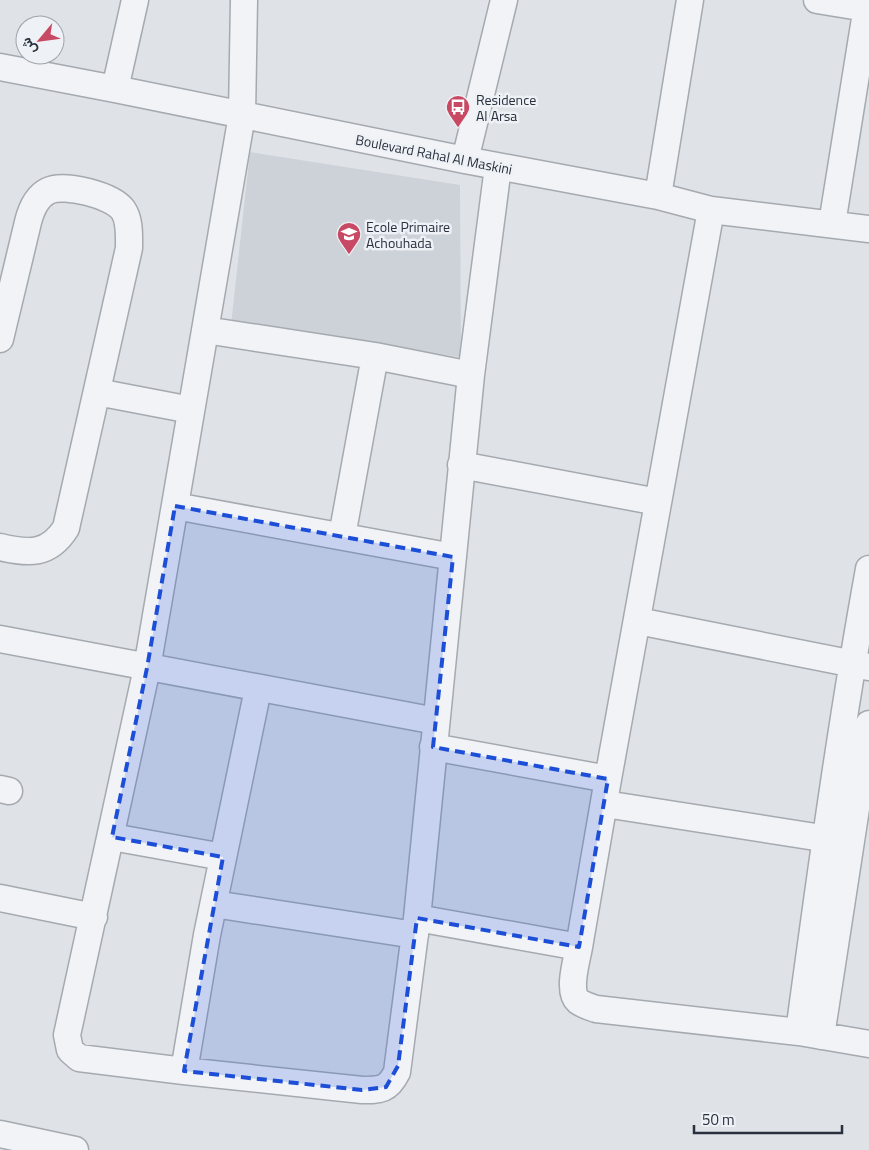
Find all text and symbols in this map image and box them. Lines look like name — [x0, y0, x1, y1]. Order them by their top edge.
north arrow — [15, 15, 65, 65]
text: ش — [15, 34, 41, 59]
place label: Residence Al Arsa — [476, 89, 536, 126]
bus stop icon: Residence Al Arsa — [445, 94, 471, 128]
street label: Boulevard Rahal Al Maskini — [354, 129, 514, 179]
place label: Ecole Primaire Achouhada — [366, 216, 450, 253]
school or university icon: Ecole Primaire Achouhada — [336, 221, 362, 255]
scale bar — [694, 1102, 842, 1134]
text: 50 m — [702, 1108, 735, 1131]

